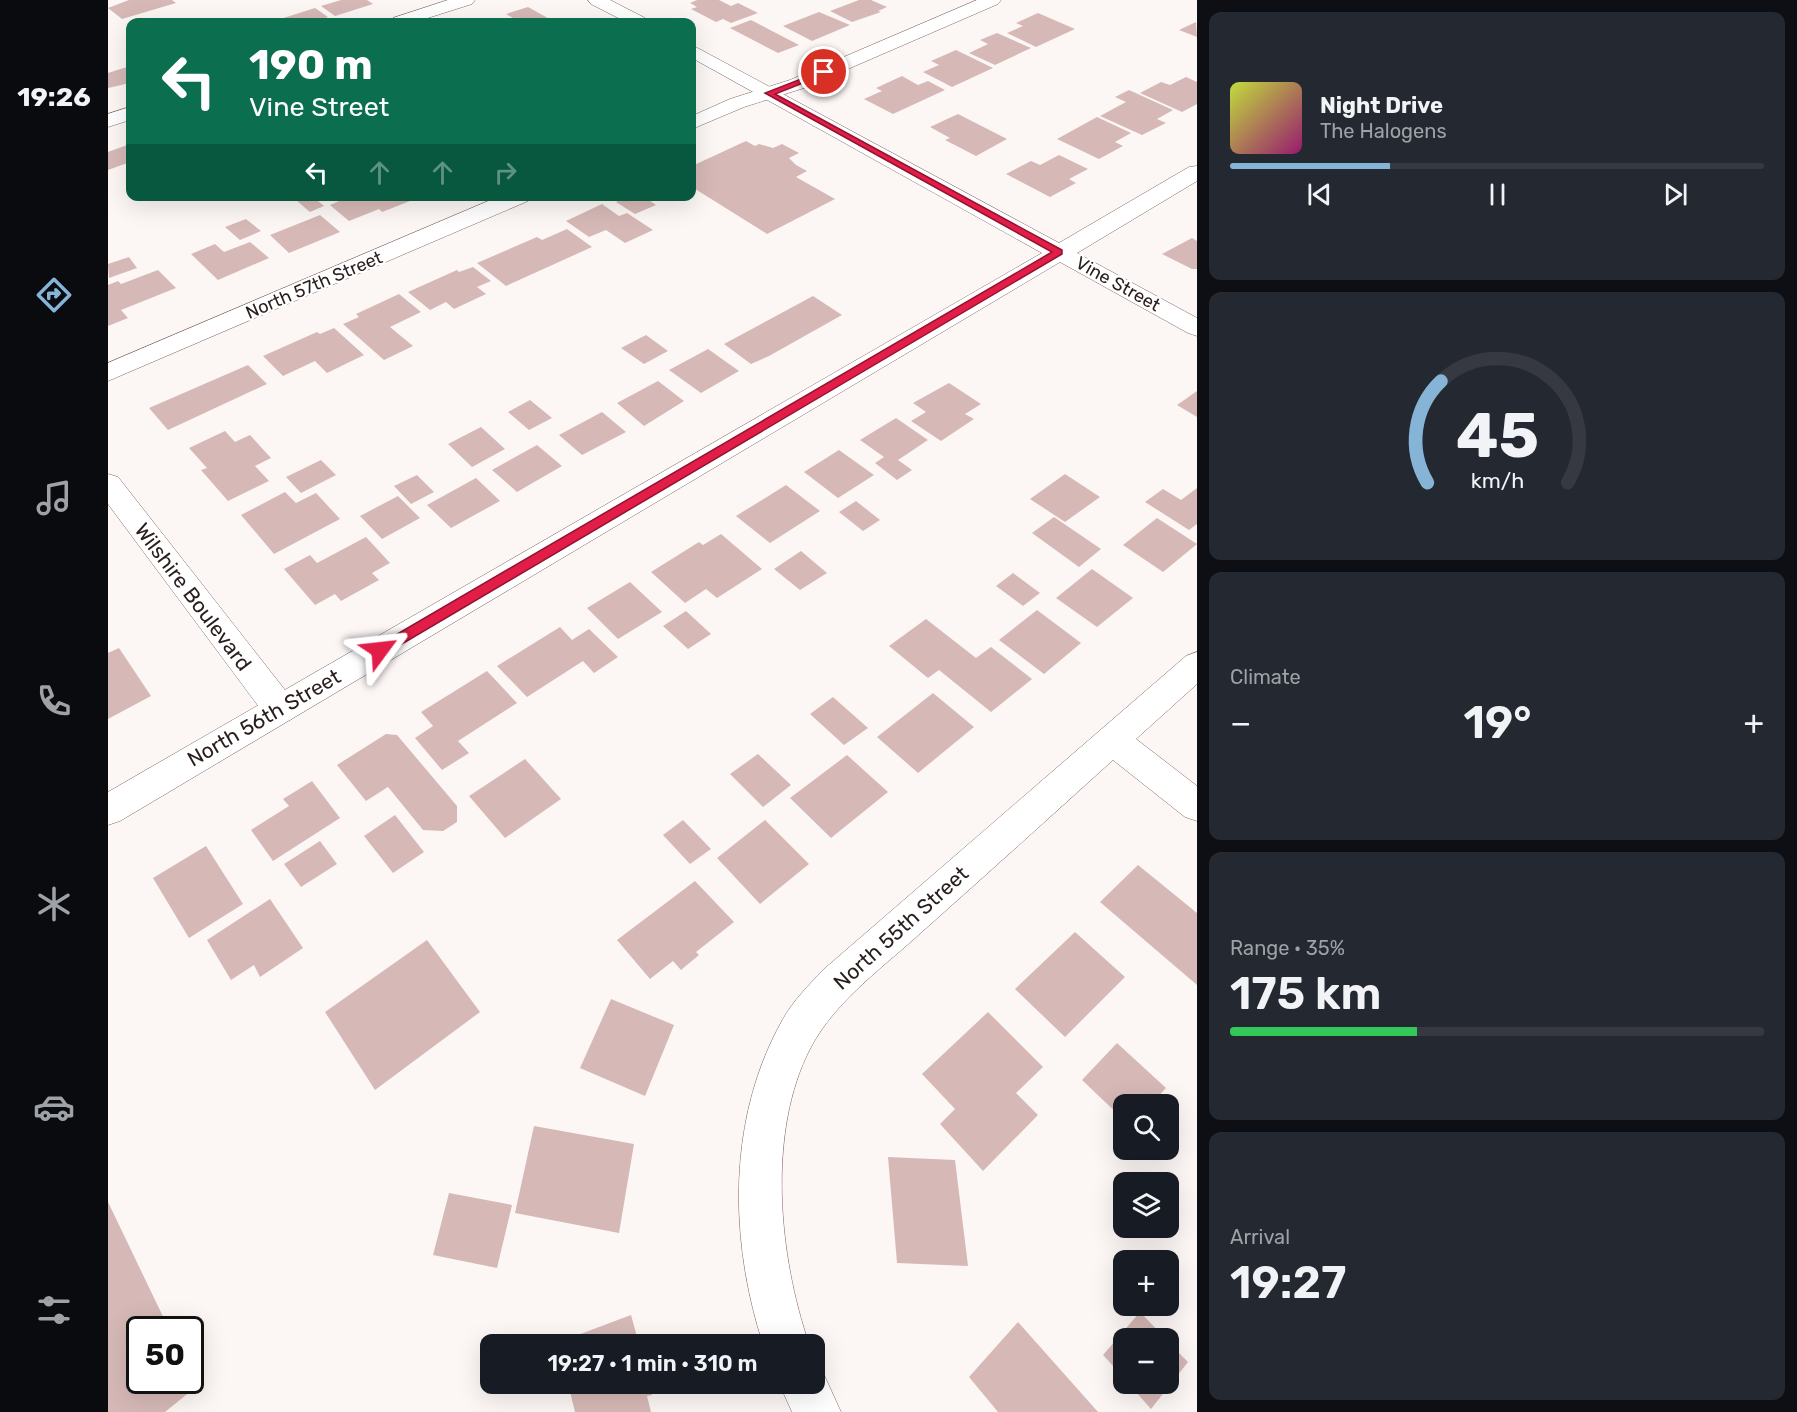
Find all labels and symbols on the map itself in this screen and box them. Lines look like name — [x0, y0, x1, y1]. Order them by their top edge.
pin — [798, 46, 849, 97]
street label: North 57th Street — [242, 246, 386, 324]
street label: Vine Street — [1072, 252, 1164, 316]
street label: Wilshire Boulevard — [130, 518, 257, 676]
position arrow — [348, 618, 412, 682]
street label: North 56th Street — [183, 664, 345, 772]
street label: North 55th Street — [828, 861, 973, 995]
speed limit sign: 50 — [126, 1316, 204, 1394]

